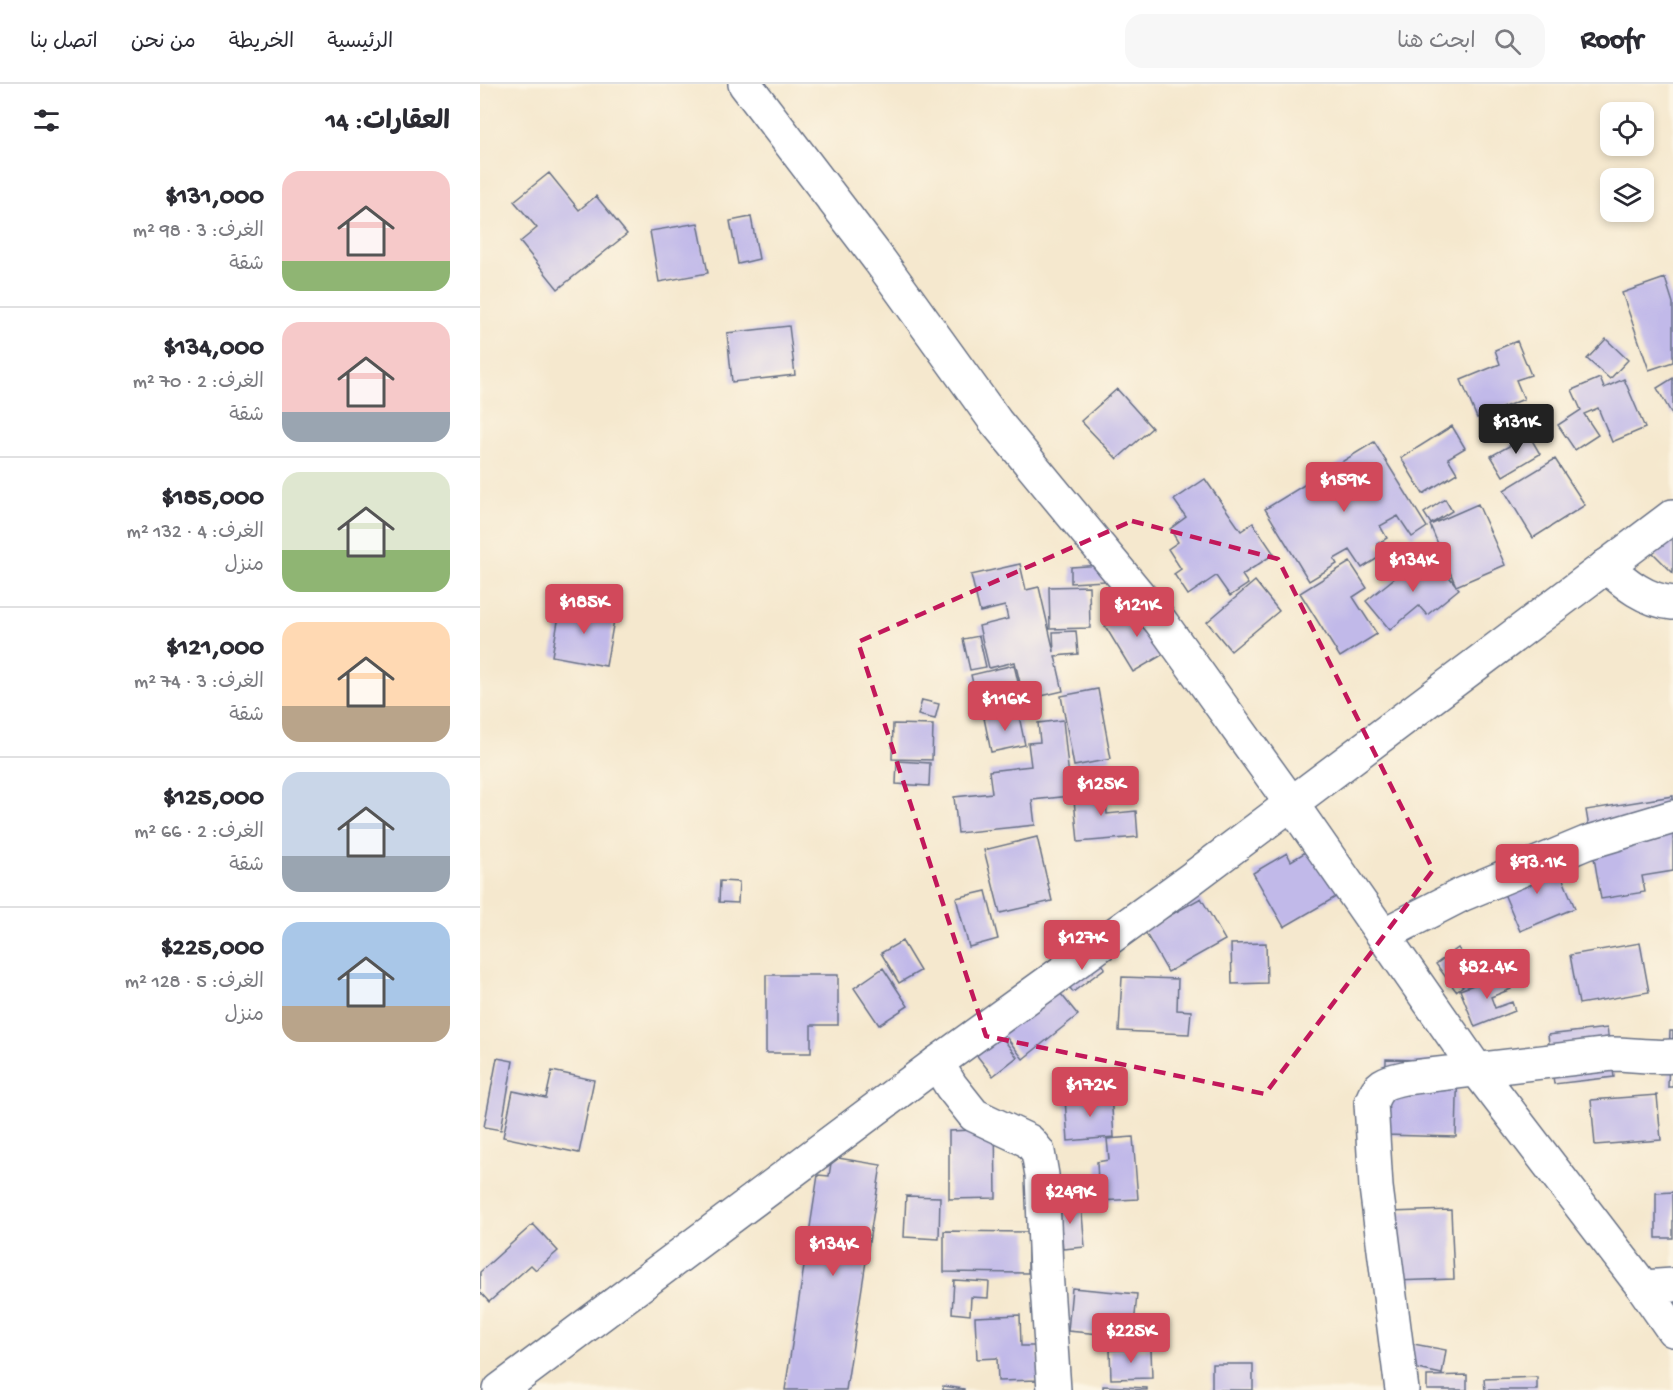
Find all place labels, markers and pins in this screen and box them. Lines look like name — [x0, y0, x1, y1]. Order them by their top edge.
pin: $131K — [1474, 404, 1558, 455]
pin: $159K — [1302, 462, 1386, 513]
pin: $134K — [1371, 542, 1455, 593]
pin: $185K — [542, 584, 626, 635]
pin: $121K — [1095, 587, 1179, 638]
pin: $116K — [963, 681, 1047, 732]
pin: $125K — [1059, 766, 1143, 817]
pin: $93.1K — [1488, 844, 1586, 895]
pin: $127K — [1040, 920, 1124, 971]
pin: $82.4K — [1438, 949, 1536, 1000]
pin: $172K — [1048, 1067, 1132, 1118]
pin: $249K — [1028, 1174, 1112, 1225]
pin: $134K — [791, 1226, 875, 1277]
pin: $225K — [1089, 1313, 1173, 1364]

